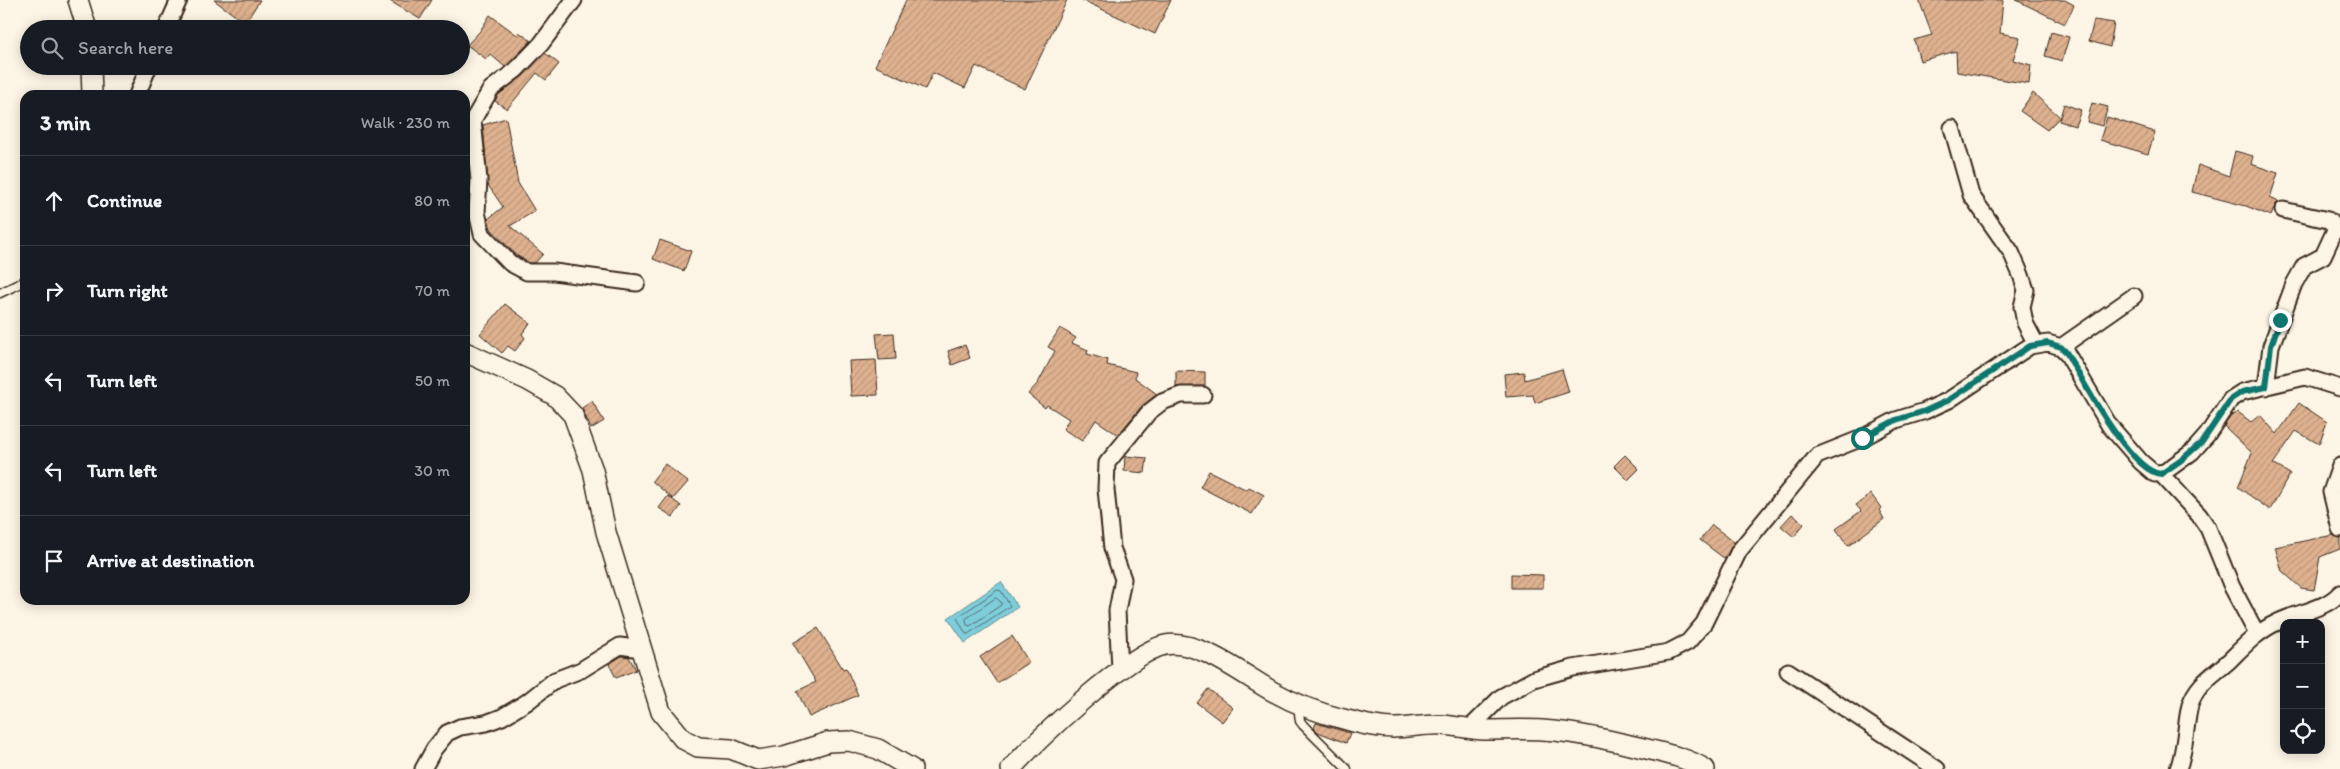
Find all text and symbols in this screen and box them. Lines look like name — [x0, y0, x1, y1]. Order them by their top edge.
search box — [20, 20, 470, 75]
icon: search — [38, 34, 66, 62]
text: Search here — [78, 36, 173, 59]
text: 3 min — [40, 110, 90, 135]
text: Walk · 230 m — [361, 113, 450, 132]
icon: ahead — [40, 187, 68, 215]
text: Continue — [87, 189, 162, 212]
text: 80 m — [414, 191, 450, 210]
icon: right — [40, 277, 68, 305]
text: Turn right — [87, 279, 168, 302]
text: 70 m — [415, 281, 450, 300]
route end — [2269, 309, 2292, 332]
icon: left — [40, 367, 68, 395]
text: Turn left — [87, 369, 157, 392]
text: 50 m — [415, 371, 450, 390]
route start — [1851, 427, 1874, 450]
icon: left — [40, 457, 68, 485]
text: Turn left — [87, 459, 157, 482]
text: 30 m — [414, 461, 450, 480]
icon: arrive — [40, 547, 68, 575]
text: Arrive at destination — [87, 549, 254, 572]
map controls — [2280, 619, 2325, 754]
button: + — [2280, 619, 2325, 664]
button: − — [2280, 664, 2325, 709]
button: locate — [2280, 709, 2325, 754]

